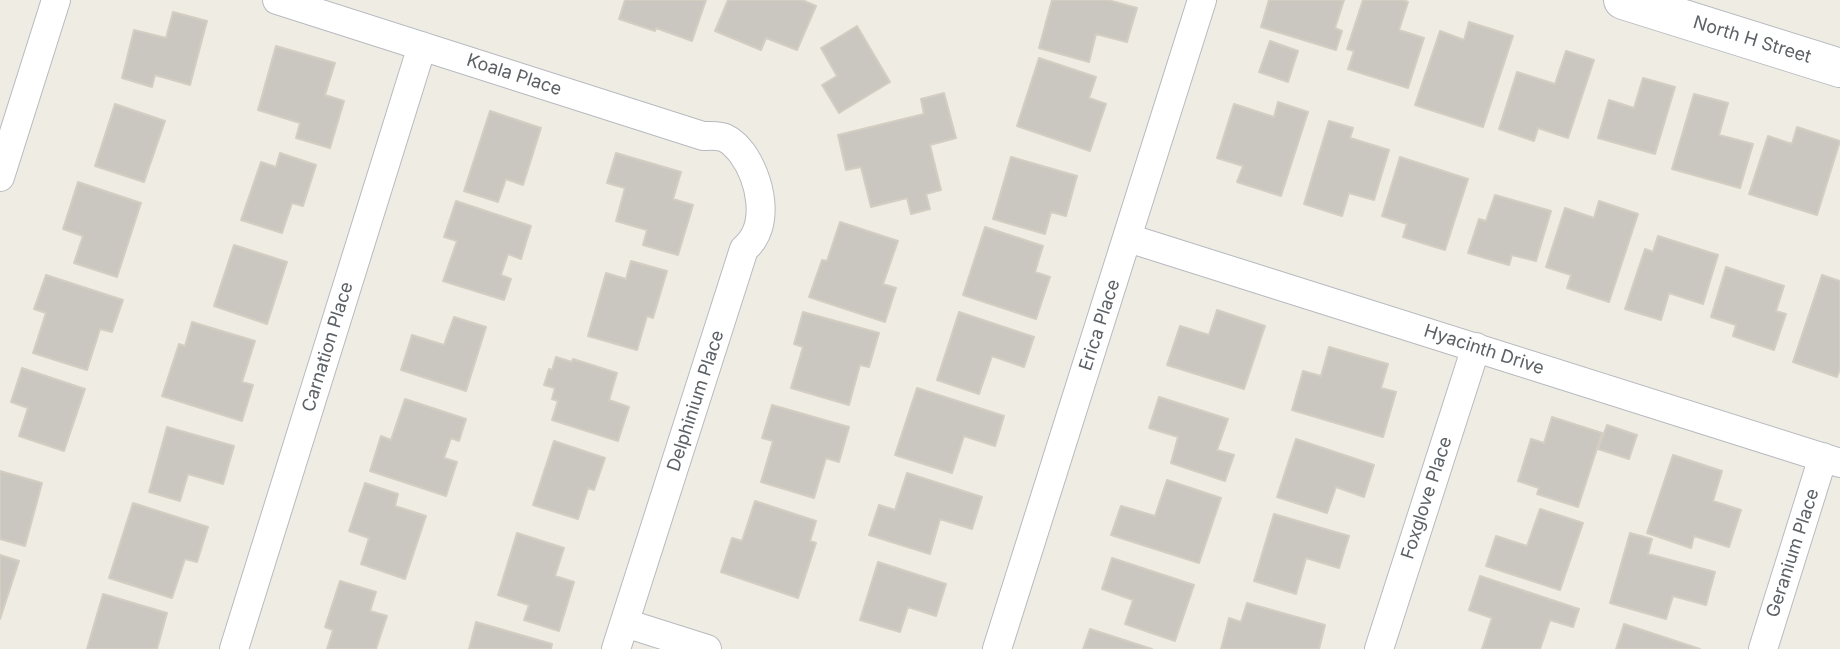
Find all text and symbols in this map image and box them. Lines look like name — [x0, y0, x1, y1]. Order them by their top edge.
street label: North H Street — [1690, 12, 1814, 68]
street label: Koala Place — [464, 49, 564, 101]
street label: Erica Place — [1075, 277, 1125, 373]
street label: Carnation Place — [298, 280, 358, 414]
street label: Hyacinth Drive — [1421, 320, 1547, 380]
street label: Delphinium Place — [663, 328, 729, 474]
street label: Foxglove Place — [1397, 434, 1457, 562]
street label: Geranium Place — [1762, 486, 1824, 620]

